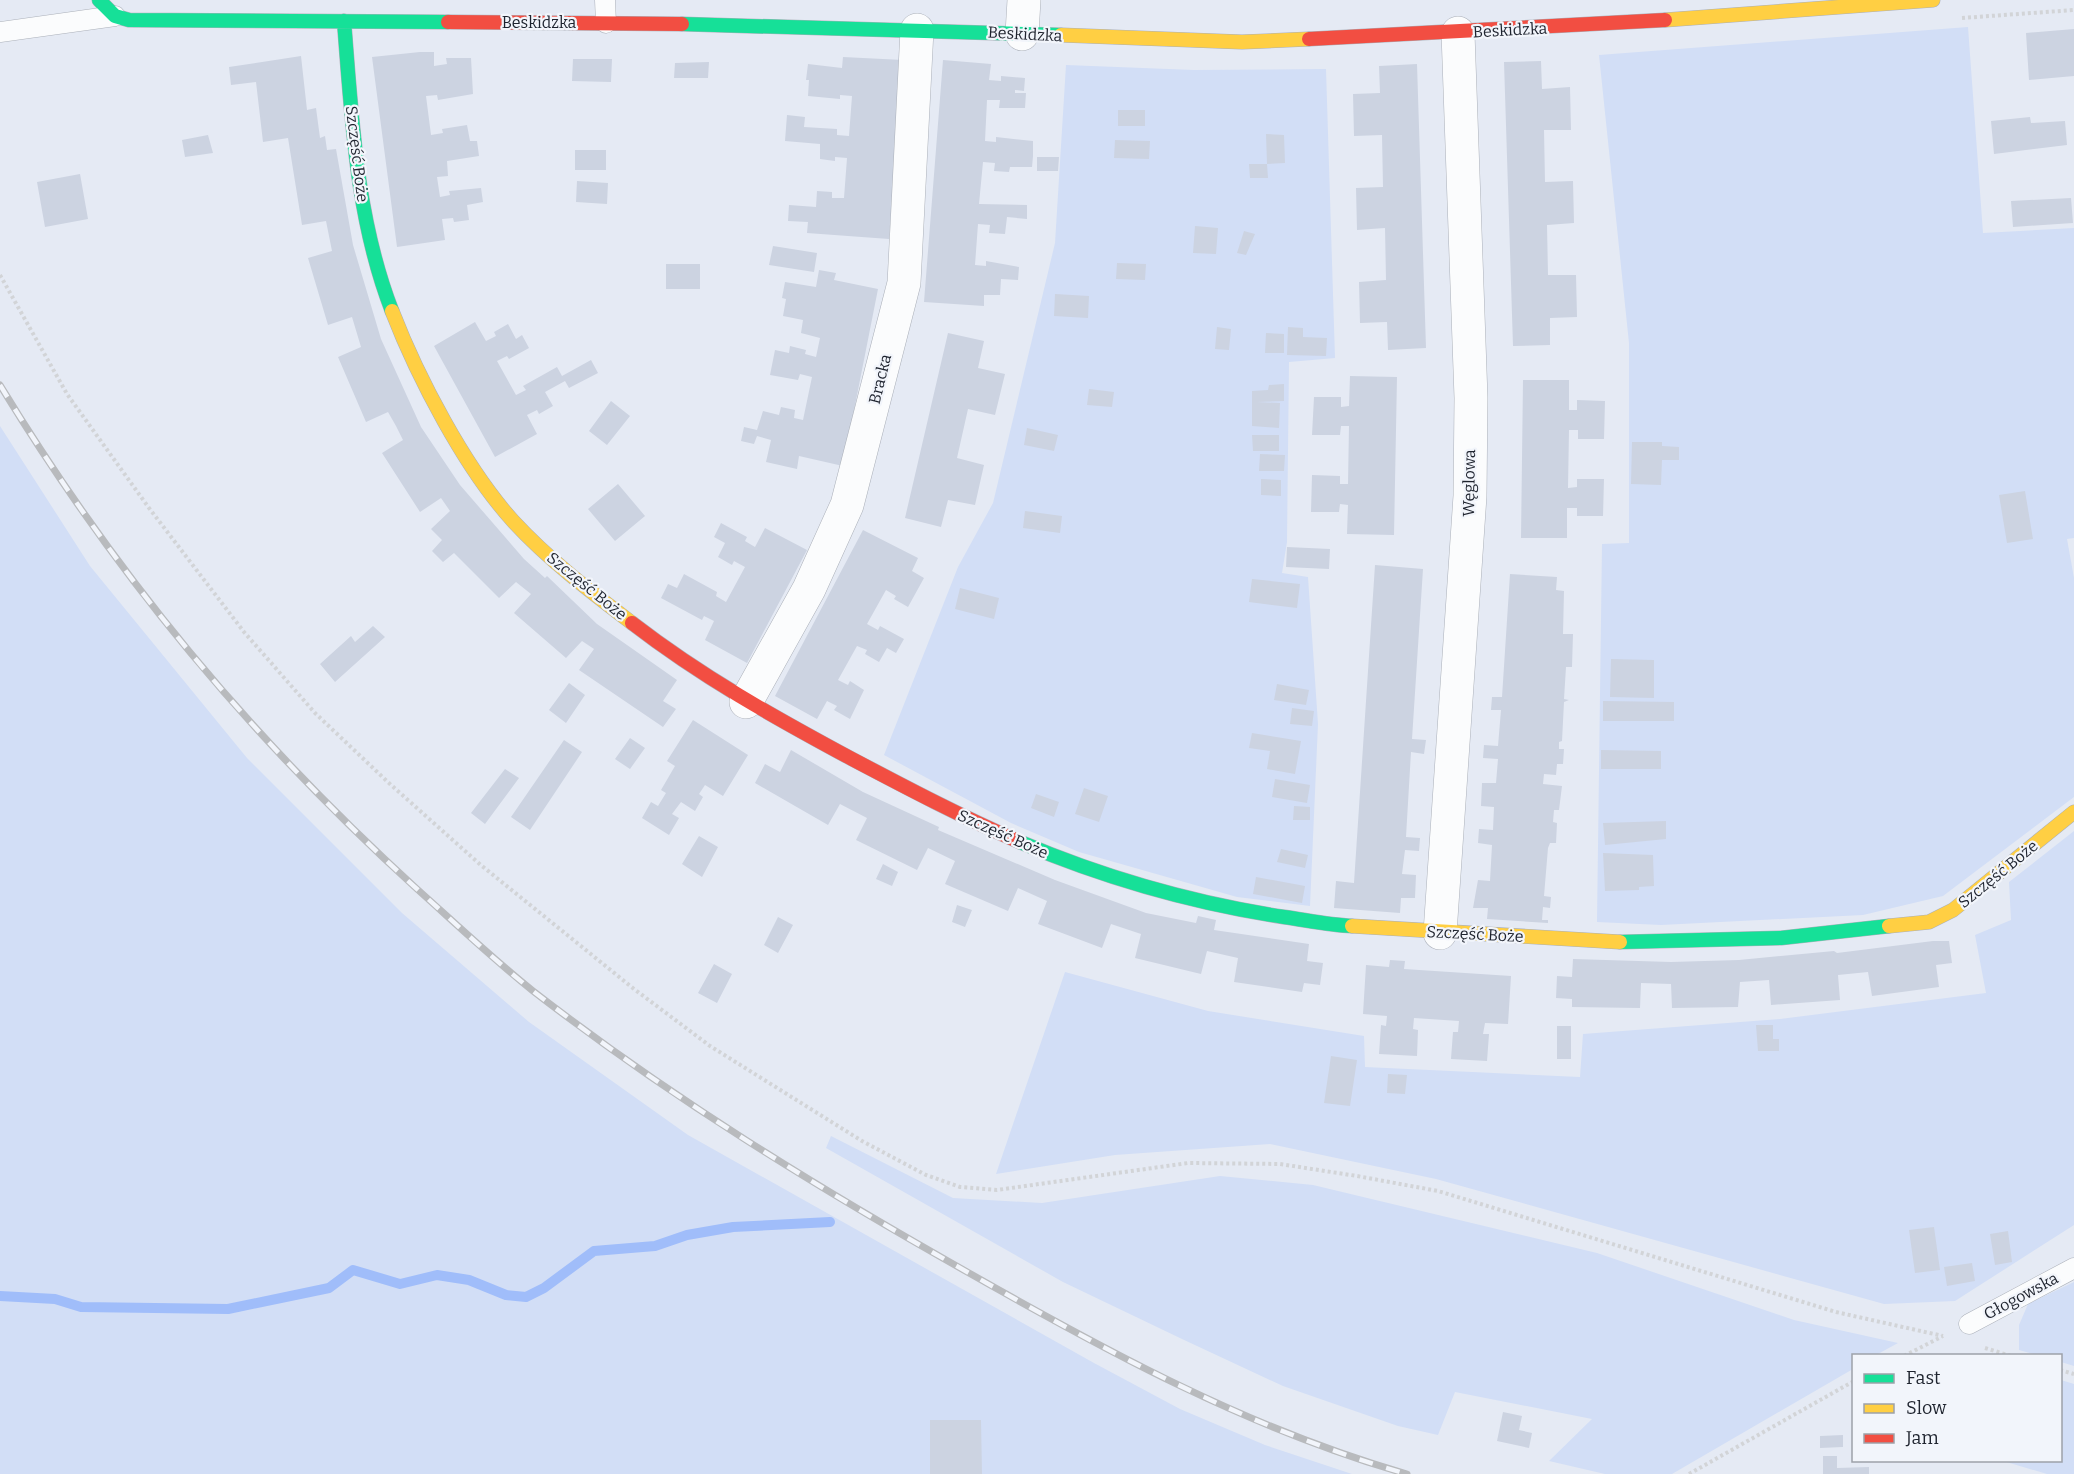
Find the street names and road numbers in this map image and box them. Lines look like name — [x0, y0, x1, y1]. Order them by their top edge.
street label: Beskidzka — [502, 13, 577, 32]
street label: Beskidzka — [1472, 19, 1548, 41]
street label: Beskidzka — [987, 23, 1063, 45]
street label: Szczęść Boże — [342, 105, 372, 203]
street label: Bracka — [865, 352, 895, 406]
street label: Węglowa — [1459, 449, 1479, 517]
street label: Szczęść Boże — [543, 548, 631, 624]
street label: Szczęść Boże — [955, 806, 1051, 862]
street label: Szczęść Boże — [1954, 836, 2042, 912]
street label: Szczęść Boże — [1426, 922, 1524, 946]
street label: Głogowska — [1981, 1268, 2062, 1324]

